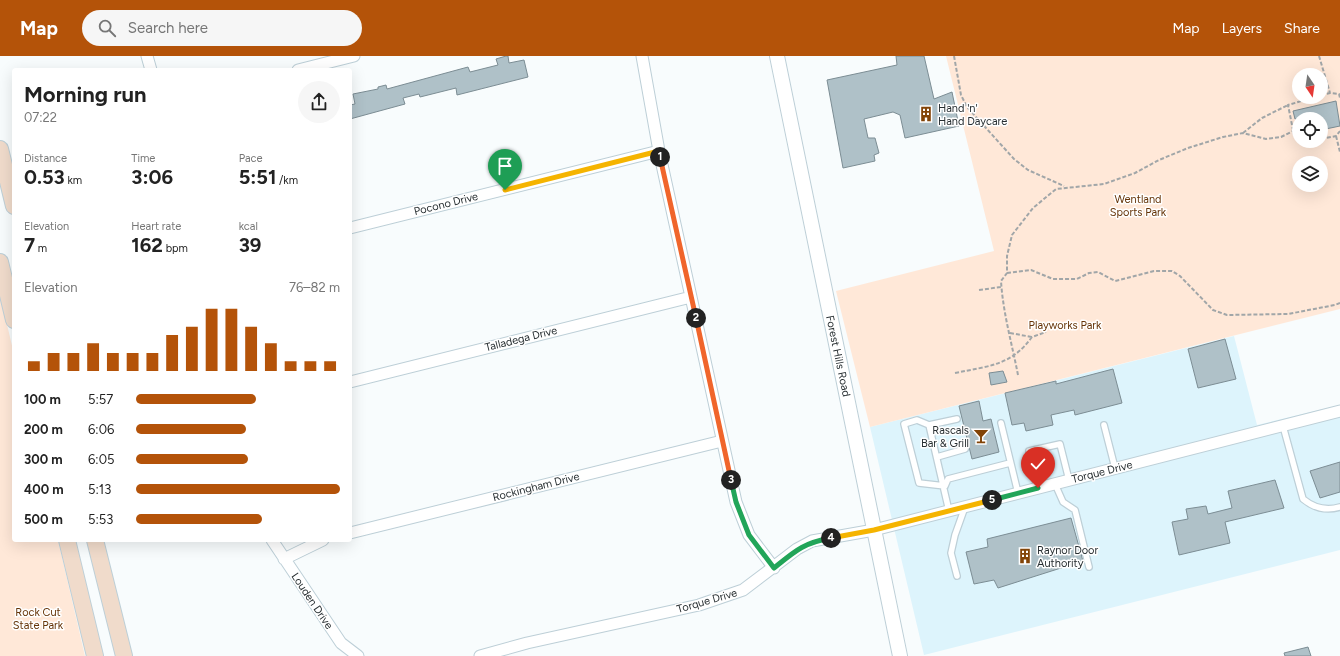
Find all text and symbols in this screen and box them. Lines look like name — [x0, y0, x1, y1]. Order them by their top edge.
search box — [82, 10, 362, 46]
text: Map — [20, 17, 58, 40]
icon: search — [96, 17, 118, 39]
text: Search here — [128, 19, 208, 37]
text: Map — [1172, 20, 1200, 37]
text: Layers — [1222, 20, 1262, 37]
text: Share — [1284, 20, 1320, 37]
north arrow — [1292, 68, 1328, 104]
map controls — [1292, 68, 1328, 192]
text: Morning run — [24, 81, 147, 108]
button: share — [298, 81, 340, 123]
place label: Hand 'n' Hand Daycare — [938, 102, 1007, 128]
building icon: Hand 'n' Hand Daycare — [917, 105, 935, 123]
text: 07:22 — [24, 110, 57, 125]
button: locate — [1292, 112, 1328, 148]
pin: 1 — [650, 147, 670, 167]
pin — [488, 149, 522, 190]
text: 1 — [658, 150, 662, 163]
text: Distance — [24, 152, 67, 165]
text: Time — [131, 152, 155, 165]
text: Pace — [239, 152, 262, 165]
icon: arrive — [494, 155, 516, 177]
button: layers — [1292, 156, 1328, 192]
text: 0.53 — [24, 165, 65, 189]
text: 3:06 — [131, 165, 173, 189]
text: 5:51 — [239, 165, 276, 189]
text: km — [65, 174, 82, 187]
text: /km — [276, 174, 298, 187]
street label: Pocono Drive — [413, 190, 479, 218]
park label: Wentland Sports Park — [1110, 193, 1167, 219]
text: Elevation — [24, 220, 69, 233]
text: Heart rate — [131, 220, 181, 233]
text: kcal — [239, 220, 258, 233]
text: 7 — [24, 233, 35, 257]
text: 162 — [131, 233, 163, 257]
text: 39 — [239, 233, 261, 257]
text: m — [35, 242, 47, 255]
text: bpm — [163, 242, 188, 255]
text: Elevation — [24, 280, 77, 295]
text: 76–82 m — [289, 280, 340, 295]
pin: 2 — [686, 308, 706, 328]
text: 2 — [693, 311, 699, 324]
street label: Forest Hills Road — [823, 314, 853, 398]
park label: Playworks Park — [1029, 319, 1102, 332]
street label: Talladega Drive — [483, 324, 559, 354]
text: 100 m — [24, 392, 61, 407]
text: 5:57 — [88, 392, 113, 407]
text: 200 m — [24, 422, 63, 437]
text: 6:06 — [88, 422, 114, 437]
place label: Rascals Bar & Grill — [921, 424, 969, 450]
bar icon: Rascals Bar & Grill — [972, 427, 990, 445]
pin — [1021, 447, 1055, 488]
text: 300 m — [24, 452, 63, 467]
text: 6:05 — [88, 452, 114, 467]
icon: check — [1027, 453, 1049, 475]
street label: Torque Drive — [1070, 458, 1134, 486]
street label: Rockingham Drive — [491, 470, 581, 504]
pin: 3 — [721, 470, 741, 490]
text: 3 — [728, 473, 734, 486]
text: 400 m — [24, 482, 64, 497]
text: 5:13 — [88, 482, 111, 497]
pin: 5 — [982, 490, 1002, 510]
text: 5 — [989, 493, 995, 506]
text: 500 m — [24, 512, 63, 527]
text: 5:53 — [88, 512, 113, 527]
pin: 4 — [821, 528, 841, 548]
text: 4 — [828, 531, 834, 544]
place label: Raynor Door Authority — [1037, 544, 1098, 570]
building icon: Raynor Door Authority — [1016, 547, 1034, 565]
street label: Louden Drive — [288, 570, 336, 632]
street label: Torque Drive — [675, 586, 739, 616]
park label: Rock Cut State Park — [13, 606, 64, 632]

